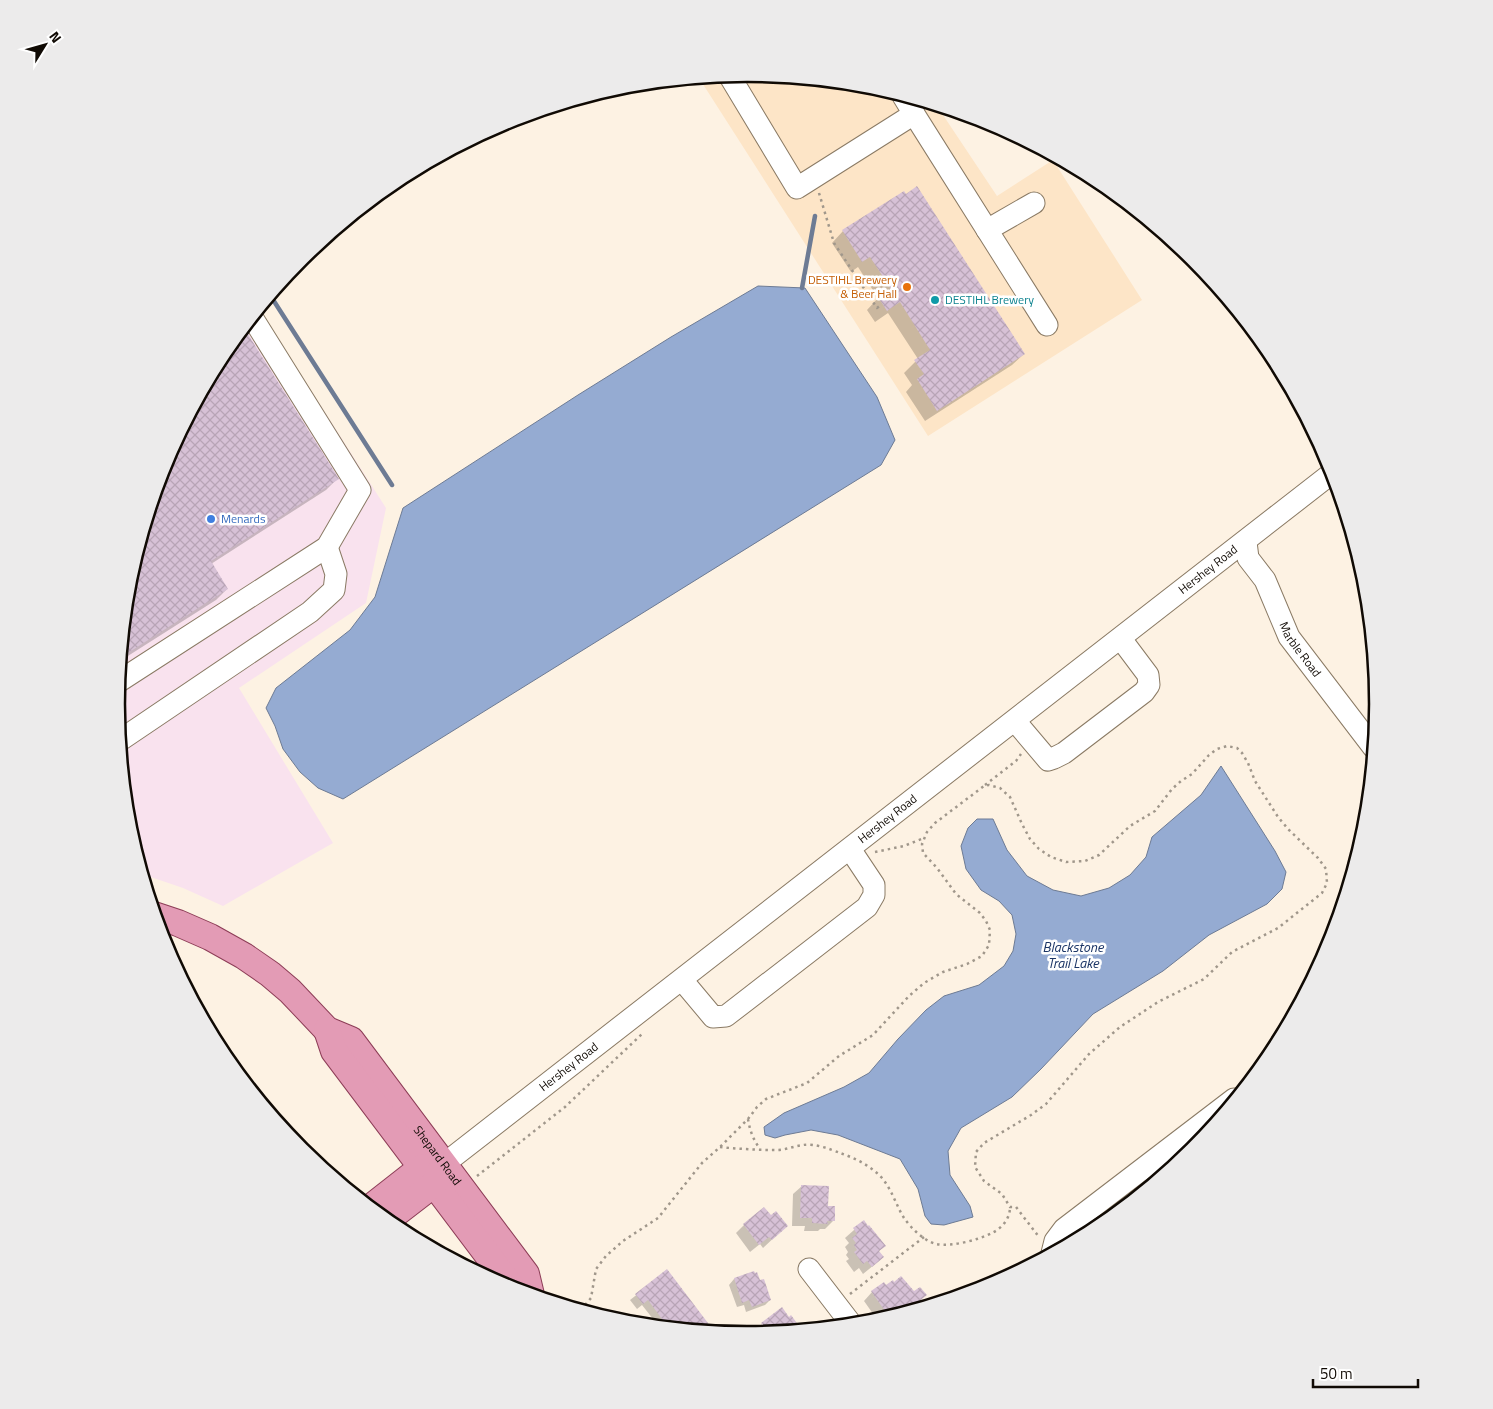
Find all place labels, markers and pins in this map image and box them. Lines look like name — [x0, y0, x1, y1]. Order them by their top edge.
place label: DESTIHL Brewery & Beer Hall — [808, 270, 897, 303]
marker: DESTIHL Brewery & Beer Hall — [901, 281, 913, 293]
place label: DESTIHL Brewery — [945, 290, 1034, 309]
marker: DESTIHL Brewery — [929, 294, 941, 306]
place label: Menards — [221, 509, 266, 528]
marker: Menards — [205, 513, 217, 525]

